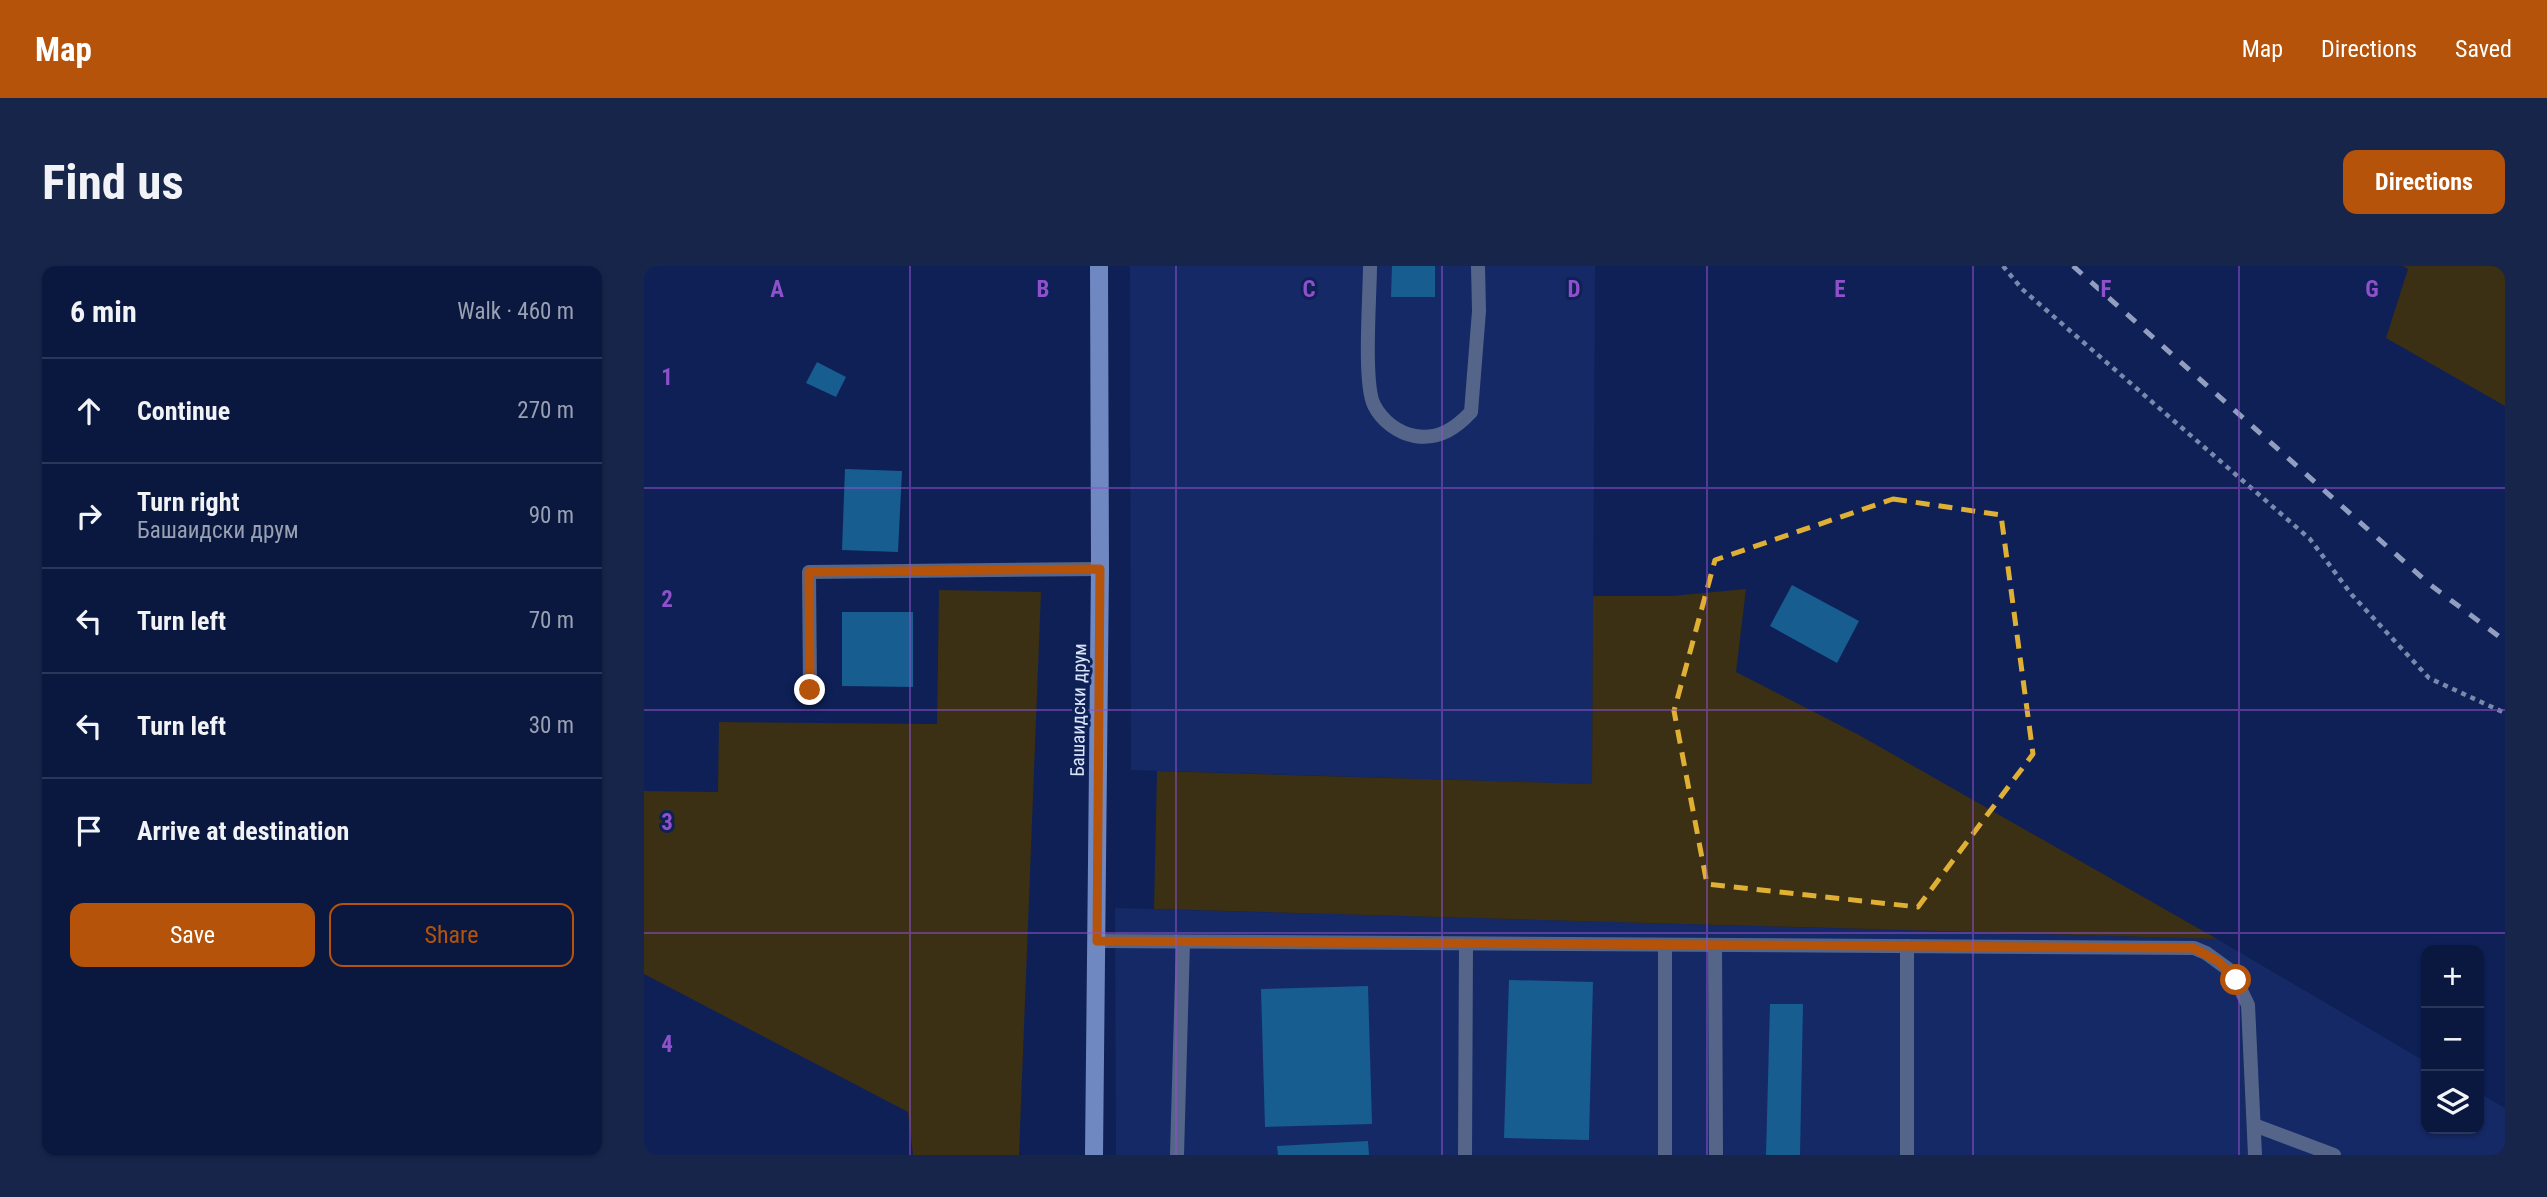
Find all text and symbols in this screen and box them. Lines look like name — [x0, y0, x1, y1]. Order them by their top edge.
text: Map — [35, 30, 92, 69]
text: Map — [2242, 35, 2283, 63]
text: Directions — [2321, 35, 2417, 63]
text: Saved — [2455, 35, 2512, 63]
button: Directions — [2343, 150, 2505, 214]
text: Find us — [42, 154, 184, 211]
text: A — [770, 276, 784, 303]
text: B — [1037, 276, 1049, 303]
text: C — [1302, 276, 1316, 303]
text: D — [1568, 276, 1581, 303]
text: E — [1834, 276, 1846, 303]
text: F — [2101, 276, 2112, 303]
text: G — [2365, 276, 2379, 303]
text: 6 min — [70, 294, 137, 329]
text: Walk · 460 m — [457, 298, 574, 325]
text: 1 — [661, 364, 673, 391]
icon: ahead — [70, 392, 108, 430]
text: Continue — [137, 396, 230, 426]
text: 270 m — [517, 397, 574, 424]
text: Turn right — [137, 487, 239, 517]
icon: right — [70, 497, 108, 535]
text: 90 m — [529, 502, 574, 529]
text: Башаидски друм — [137, 517, 299, 544]
text: 2 — [661, 586, 673, 613]
icon: left — [70, 602, 108, 640]
text: Turn left — [137, 606, 226, 636]
text: 70 m — [529, 607, 574, 634]
street label: Башаидски друм — [1066, 643, 1091, 777]
route end — [794, 674, 825, 705]
icon: left — [70, 707, 108, 745]
text: Turn left — [137, 711, 226, 741]
text: 30 m — [529, 712, 574, 739]
text: 3 — [661, 809, 673, 836]
icon: arrive — [70, 812, 108, 850]
text: Arrive at destination — [137, 816, 349, 846]
button: Save — [70, 903, 315, 967]
button: Share — [329, 903, 574, 967]
map controls — [2421, 945, 2484, 1134]
button: + — [2421, 945, 2484, 1008]
route start — [2220, 964, 2251, 995]
button: − — [2421, 1008, 2484, 1071]
text: 4 — [661, 1031, 673, 1058]
button: layers — [2421, 1071, 2484, 1134]

